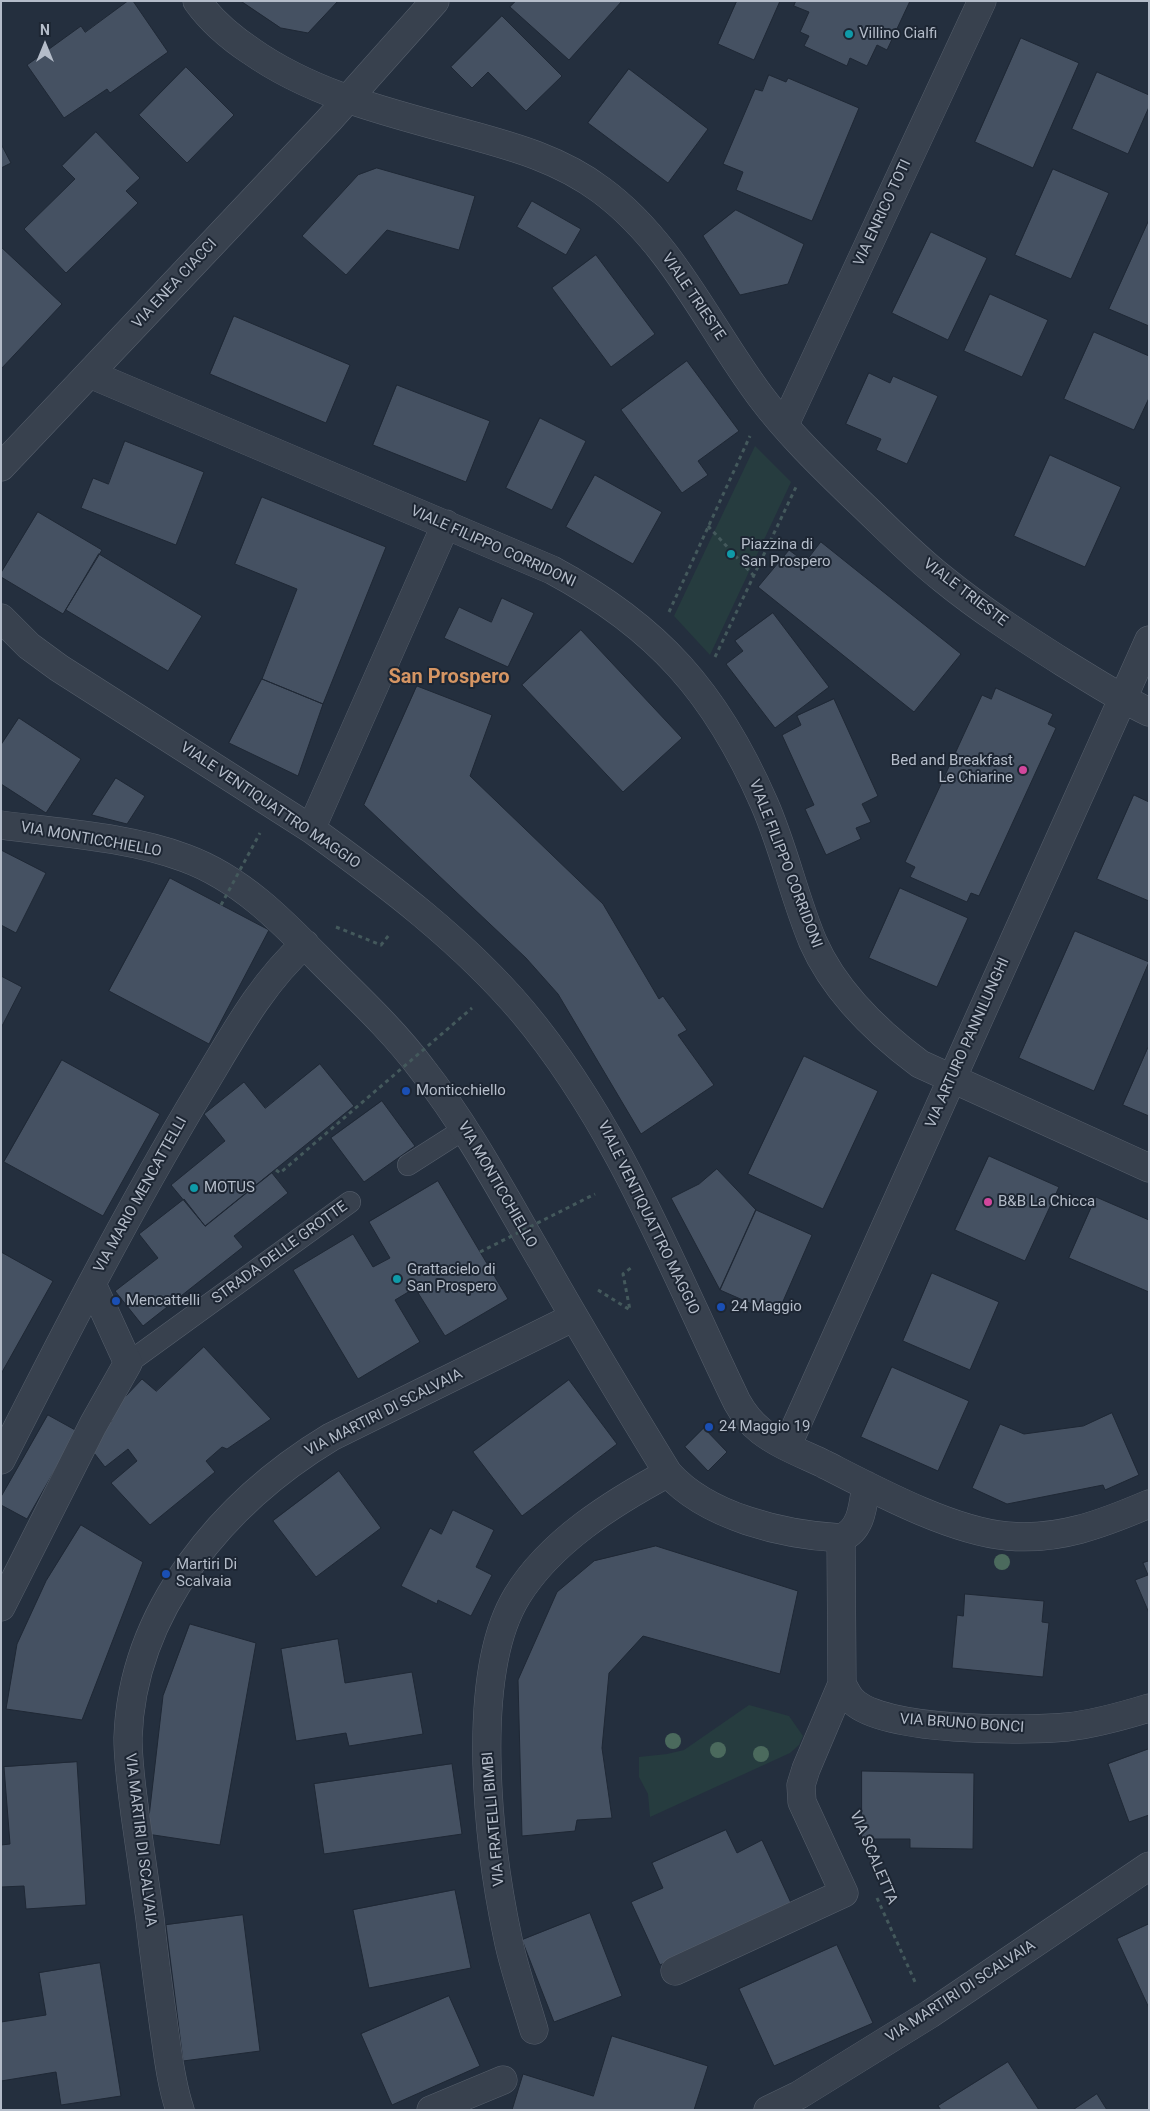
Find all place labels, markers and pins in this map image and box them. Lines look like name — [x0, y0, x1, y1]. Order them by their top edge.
place label: Villino Cialfi — [859, 25, 937, 43]
marker: Villino Cialfi — [843, 28, 855, 40]
place label: Piazzina di San Prospero — [741, 536, 831, 571]
marker: Piazzina di San Prospero — [725, 548, 737, 560]
place label: Bed and Breakfast Le Chiarine — [891, 752, 1013, 787]
marker: Bed and Breakfast Le Chiarine — [1017, 764, 1029, 776]
place label: Monticchiello — [416, 1082, 506, 1100]
marker: Monticchiello — [400, 1085, 412, 1097]
place label: MOTUS — [204, 1179, 255, 1197]
marker: MOTUS — [188, 1182, 200, 1194]
place label: B&B La Chicca — [998, 1193, 1095, 1211]
marker: B&B La Chicca — [982, 1196, 994, 1208]
place label: Grattacielo di San Prospero — [407, 1261, 497, 1296]
marker: Grattacielo di San Prospero — [391, 1273, 403, 1285]
place label: Mencattelli — [126, 1292, 200, 1310]
marker: Mencattelli — [110, 1295, 122, 1307]
place label: 24 Maggio — [731, 1298, 802, 1316]
marker: 24 Maggio — [715, 1301, 727, 1313]
place label: 24 Maggio 19 — [719, 1418, 810, 1436]
marker: 24 Maggio 19 — [703, 1421, 715, 1433]
place label: Martiri Di Scalvaia — [176, 1556, 237, 1591]
marker: Martiri Di Scalvaia — [160, 1568, 172, 1580]

